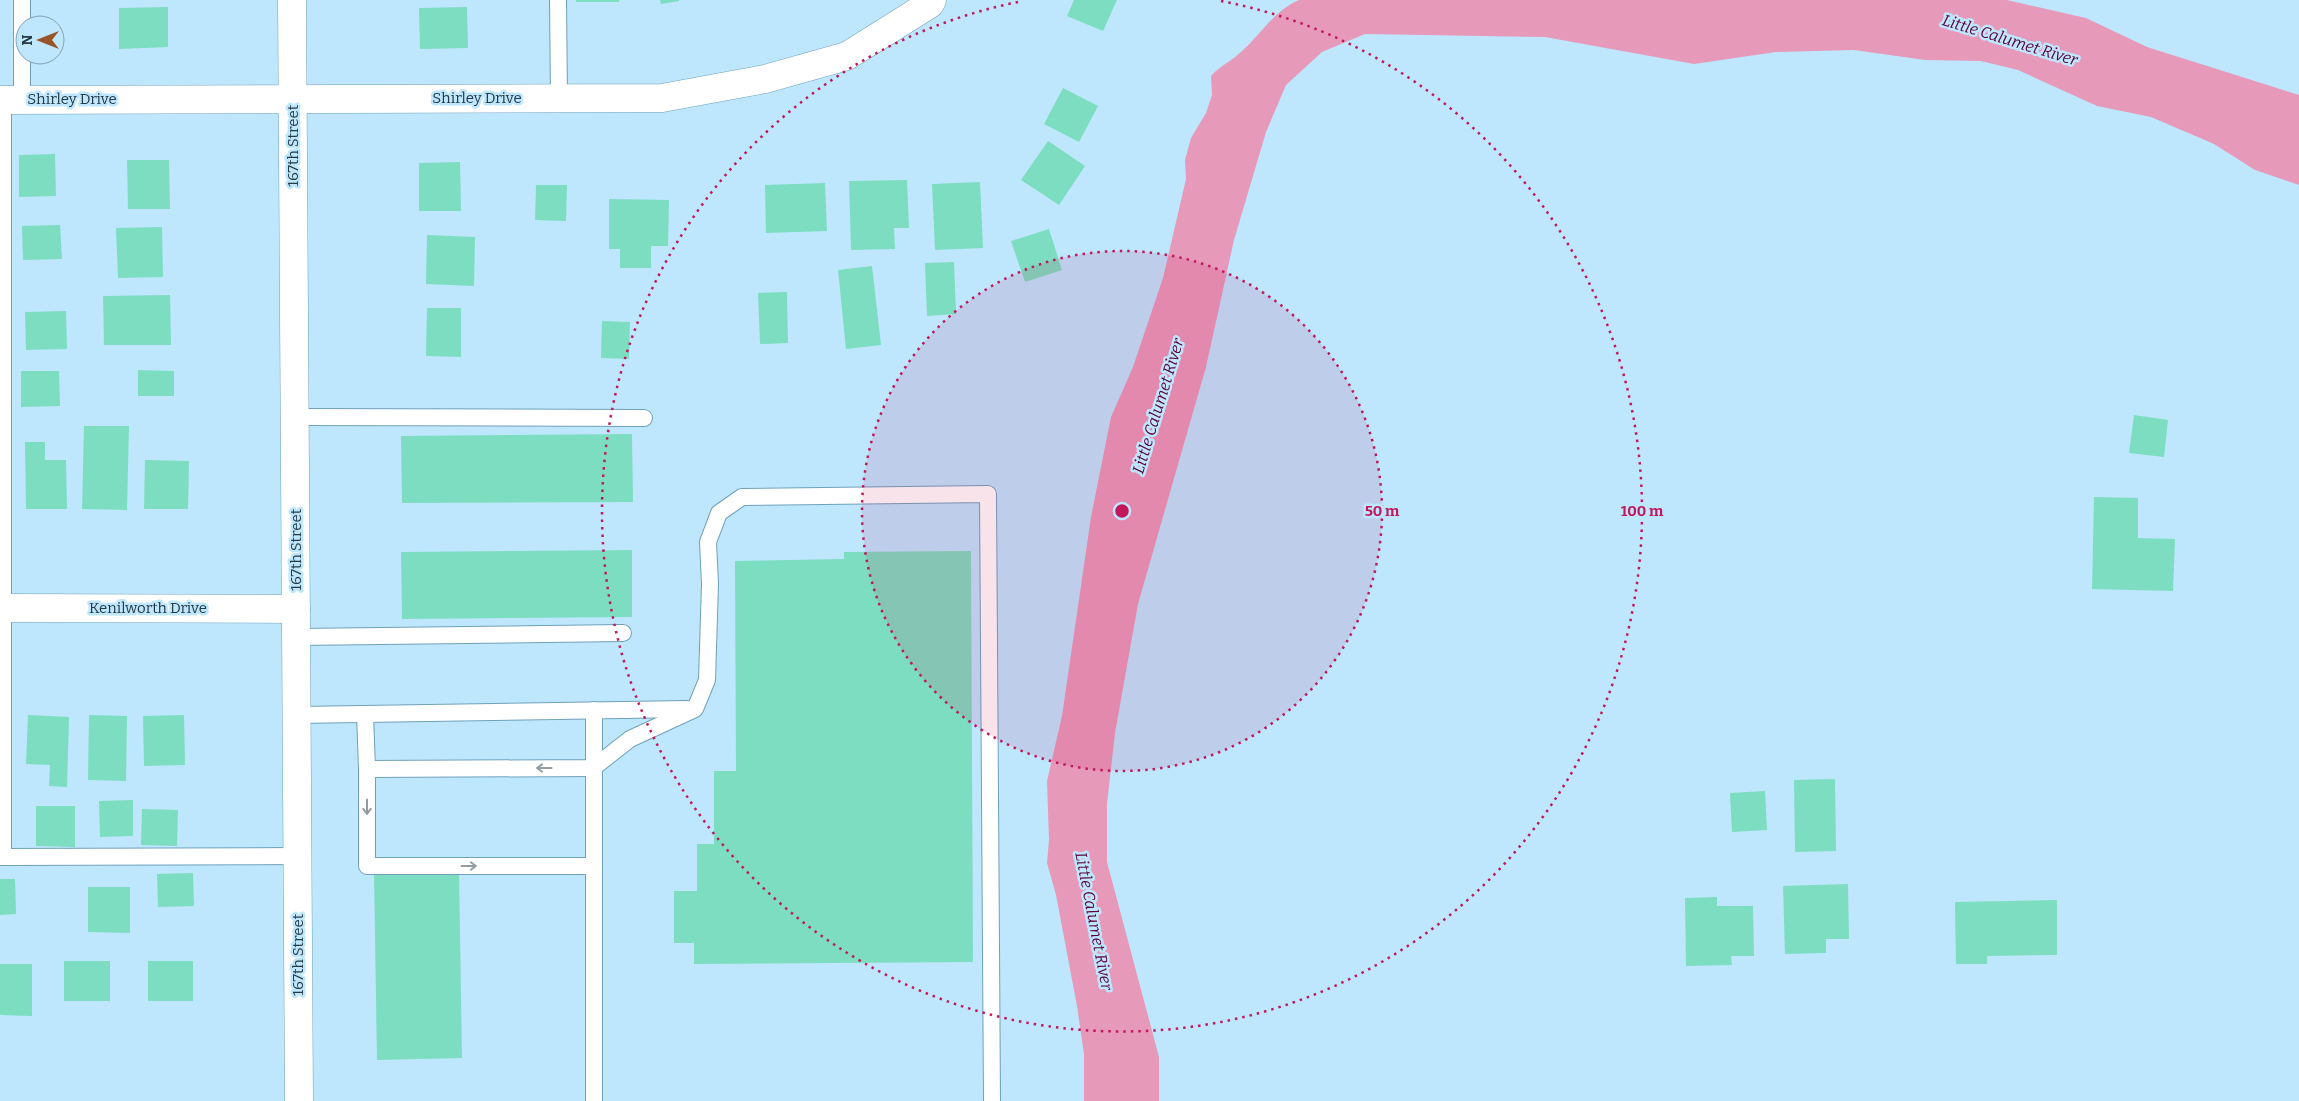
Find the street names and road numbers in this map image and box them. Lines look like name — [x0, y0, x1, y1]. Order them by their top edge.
street label: Shirley Drive — [432, 89, 522, 107]
street label: Shirley Drive — [27, 90, 117, 108]
street label: 167th Street — [284, 104, 302, 187]
street label: 167th Street — [287, 508, 305, 591]
street label: Kenilworth Drive — [89, 599, 207, 617]
street label: 167th Street — [289, 913, 307, 996]

